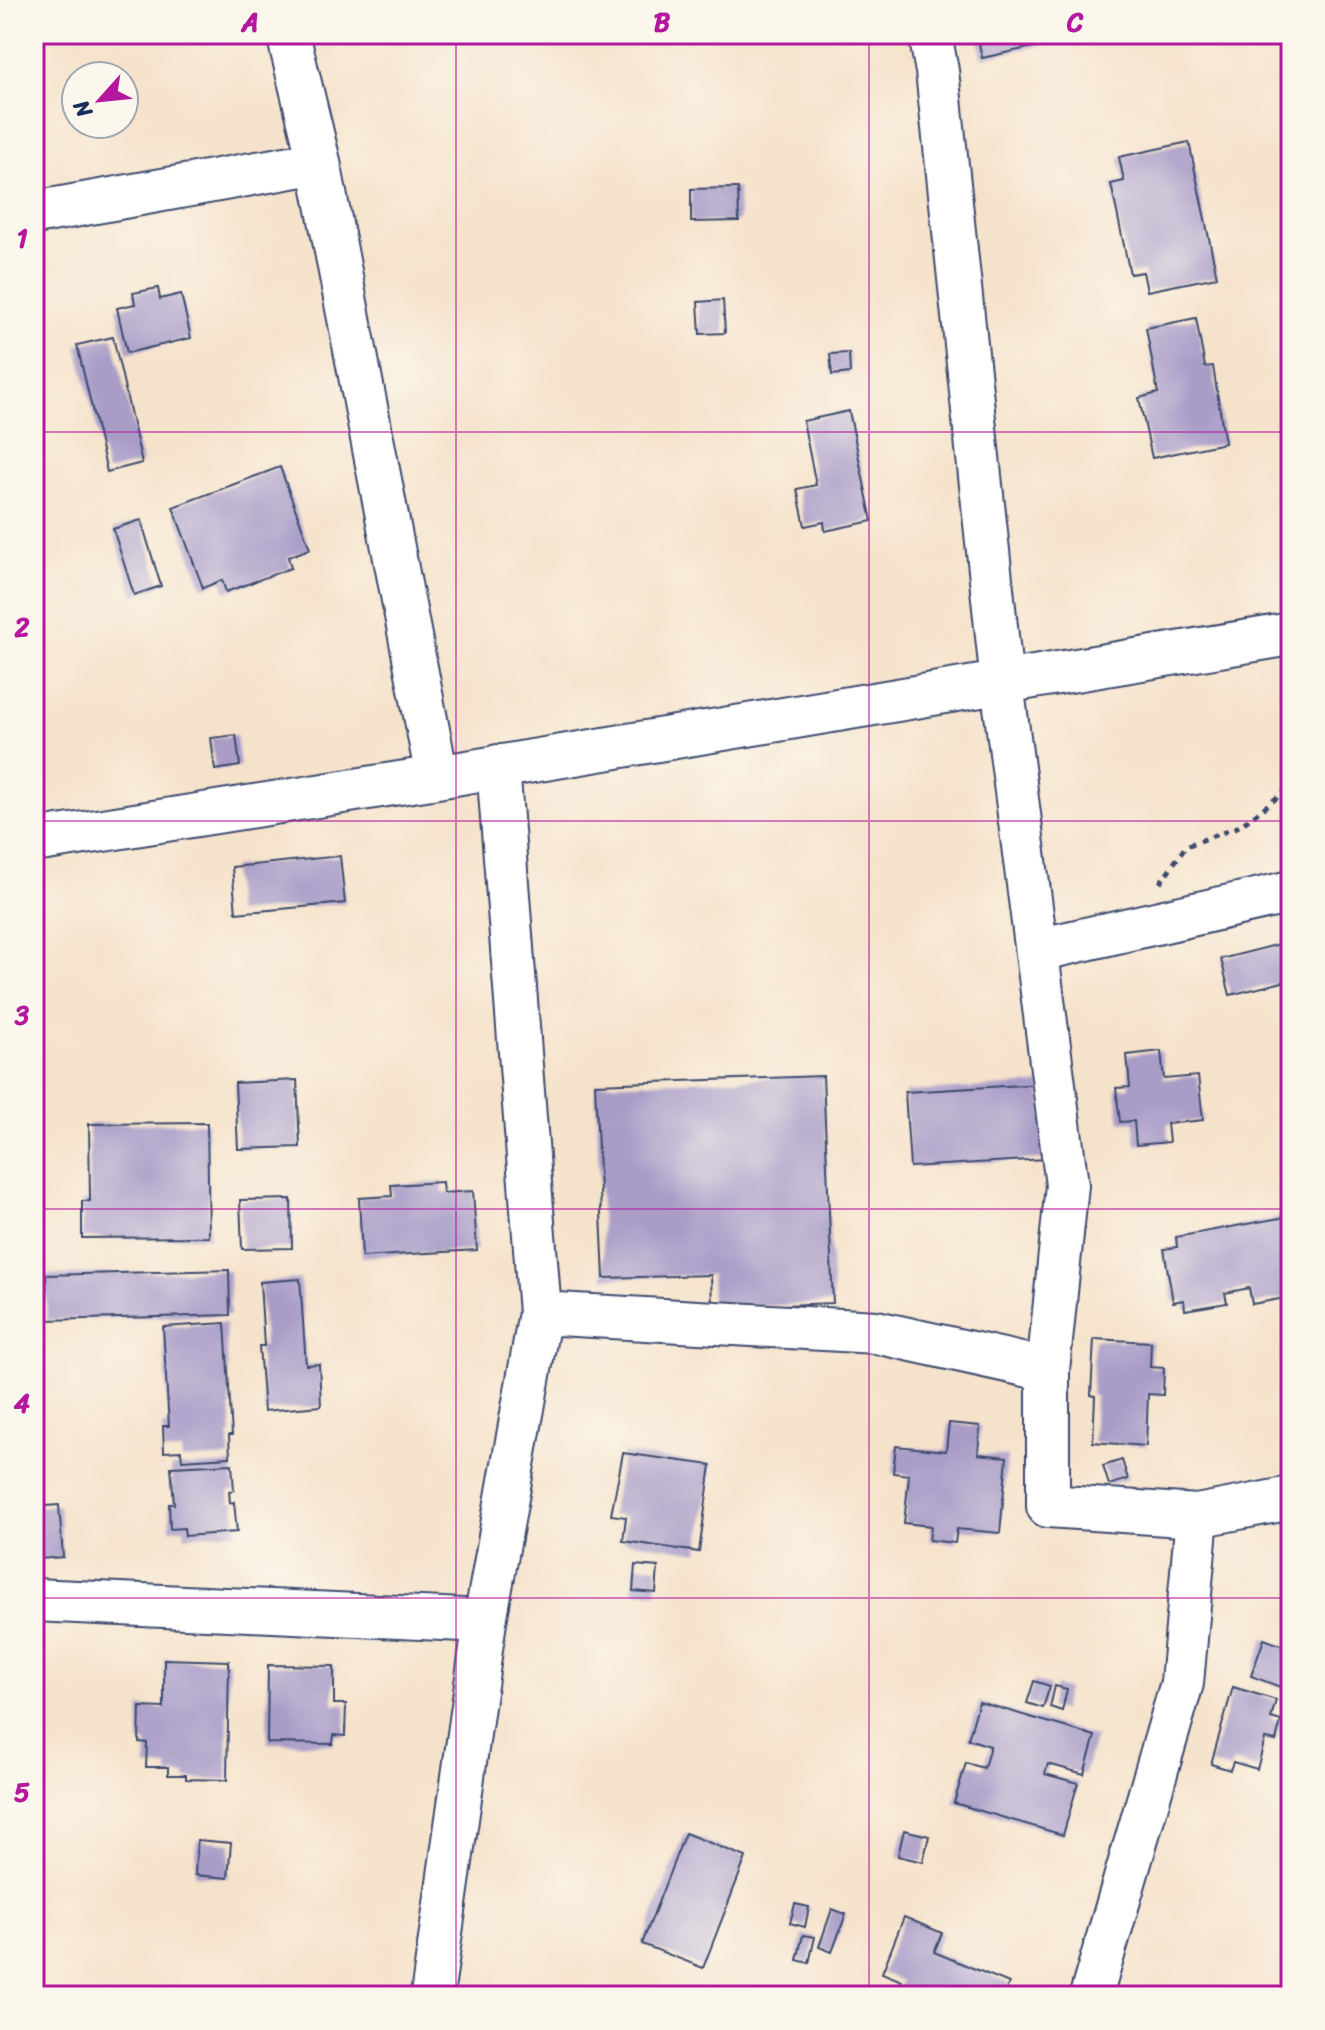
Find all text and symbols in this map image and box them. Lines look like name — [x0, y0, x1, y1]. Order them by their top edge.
text: A — [240, 0, 259, 45]
text: B — [654, 0, 671, 45]
text: C — [1066, 0, 1084, 45]
north arrow — [60, 60, 140, 140]
text: N — [61, 93, 104, 125]
text: 1 — [16, 215, 28, 261]
text: 2 — [13, 604, 30, 650]
text: 3 — [14, 992, 30, 1038]
text: 4 — [14, 1380, 30, 1426]
text: 5 — [14, 1769, 30, 1815]

